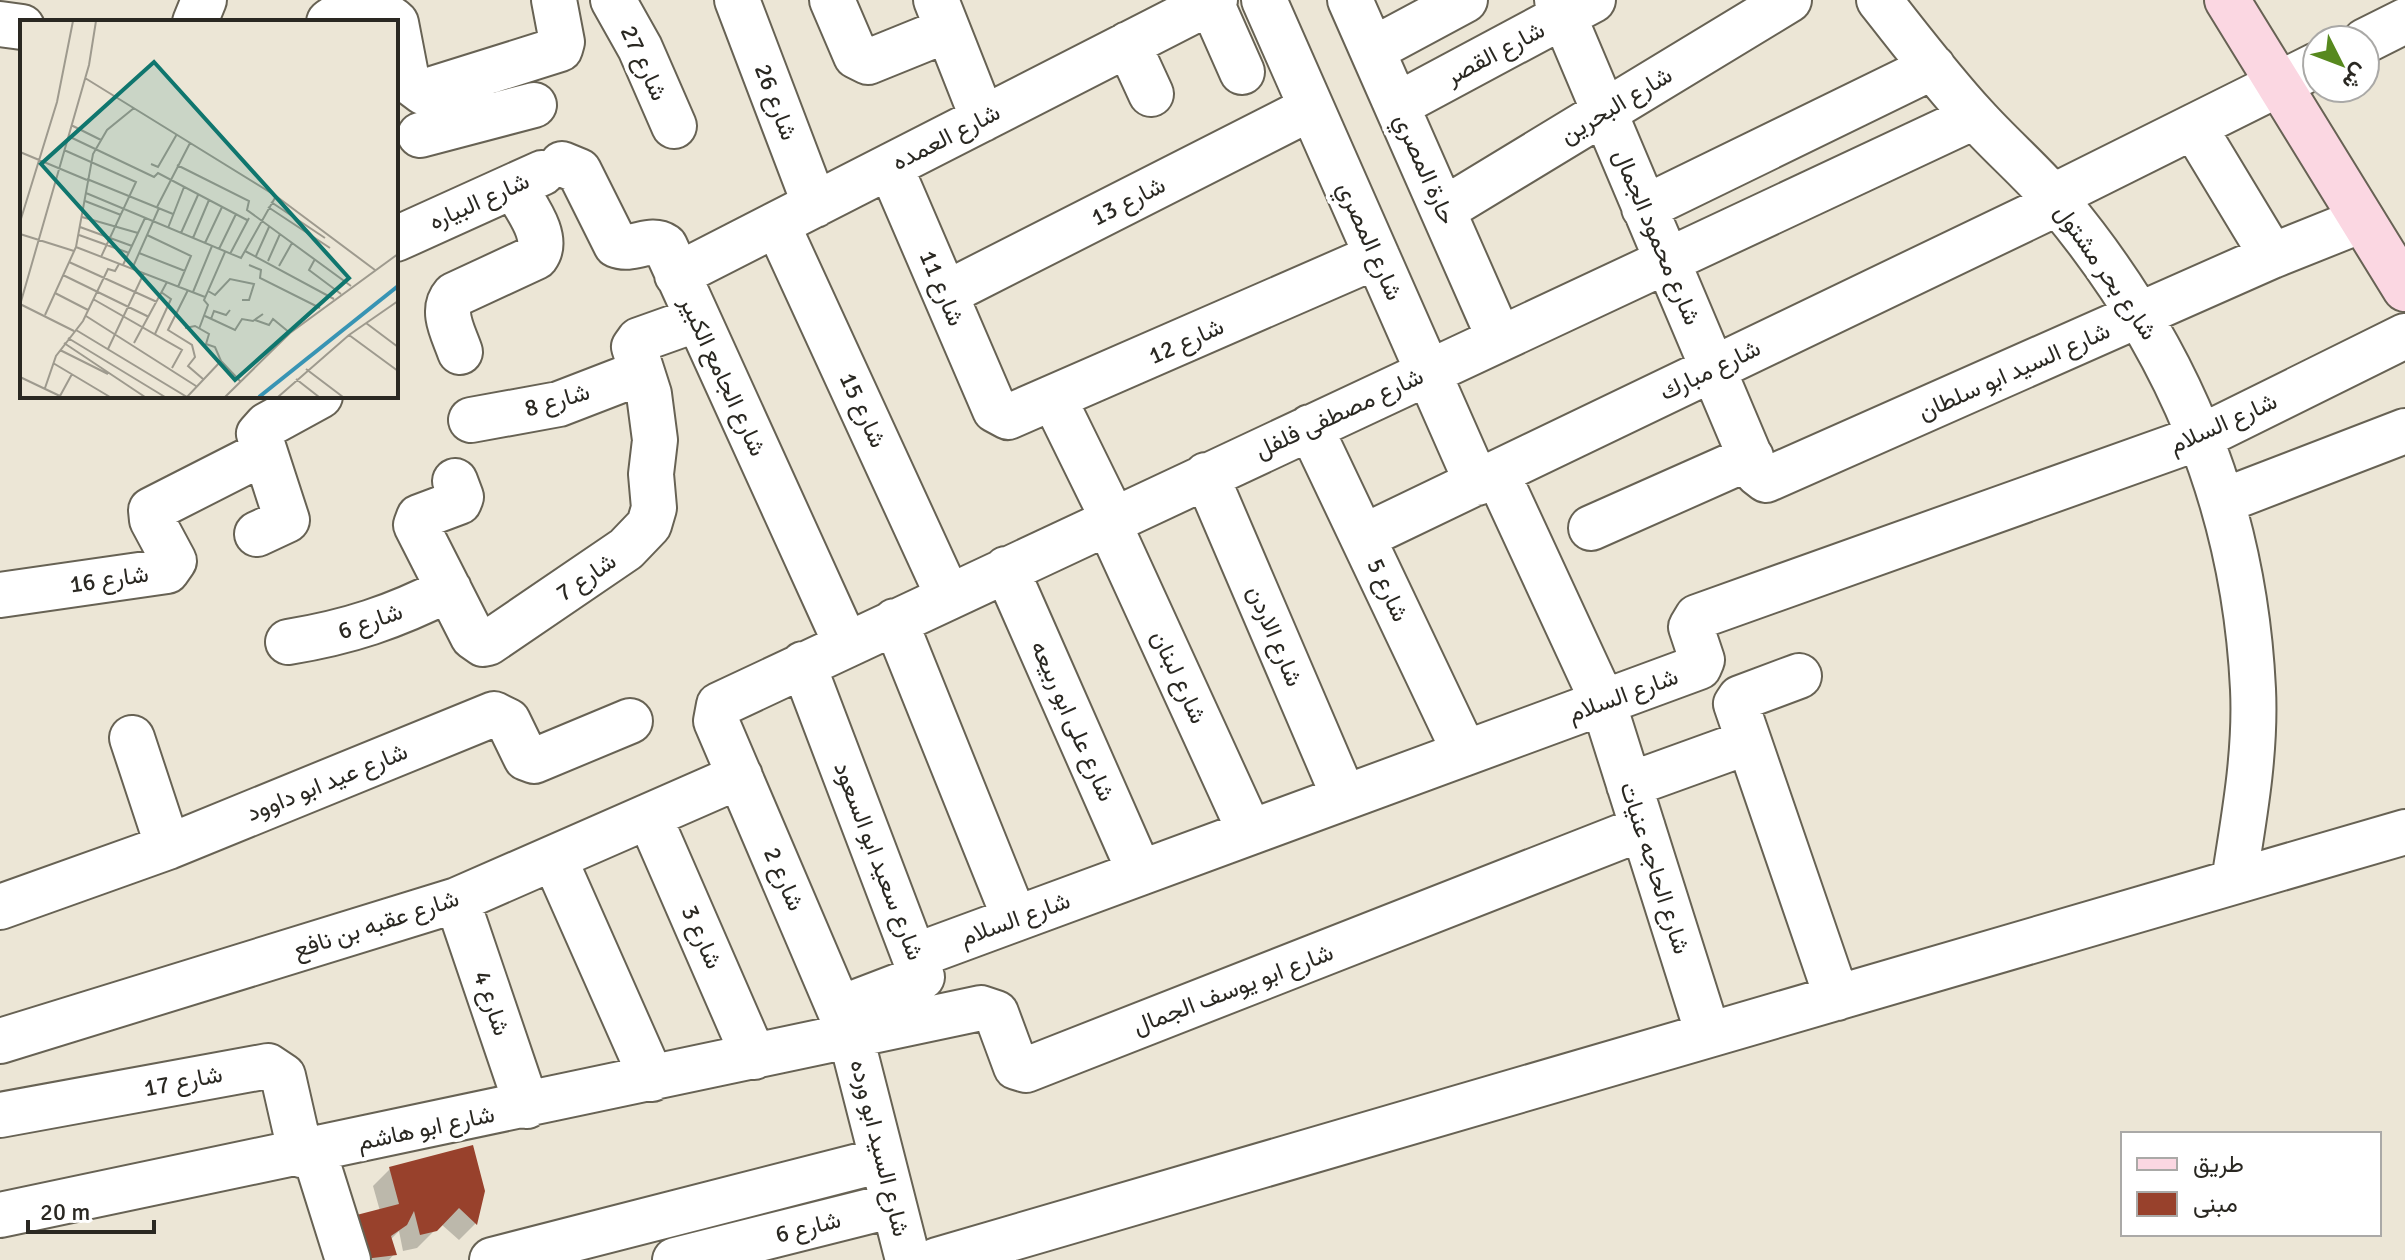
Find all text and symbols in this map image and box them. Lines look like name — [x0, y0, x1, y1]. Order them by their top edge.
street label: شارع القصر — [1439, 14, 1550, 93]
inset map — [20, 20, 398, 398]
street label: شارع 27 — [613, 21, 674, 106]
north arrow — [2301, 24, 2381, 104]
text: ش — [2337, 58, 2374, 96]
street label: شارع 26 — [747, 60, 804, 145]
street label: شارع البحرين — [1554, 60, 1678, 151]
street label: شارع العمده — [887, 97, 1006, 178]
street label: حارة المصري — [1384, 109, 1463, 231]
street label: شارع محمود الجمال — [1606, 145, 1708, 330]
street label: شارع البياره — [424, 166, 534, 237]
street label: شارع 13 — [1086, 170, 1171, 233]
street label: شارع المصري — [1327, 177, 1409, 307]
street label: شارع بحر مشتول — [2047, 198, 2164, 346]
street label: شارع 11 — [912, 246, 971, 331]
street label: شارع الجامع الكبير — [671, 290, 773, 462]
street label: شارع 12 — [1144, 311, 1229, 372]
street label: شارع السيد ابو سلطان — [1913, 315, 2115, 428]
street label: شارع مبارك — [1655, 333, 1766, 408]
street label: شارع مصطفى فلفل — [1250, 361, 1429, 466]
street label: شارع 15 — [832, 368, 893, 453]
street label: شارع 8 — [521, 376, 593, 425]
street label: شارع السلام — [2164, 386, 2282, 461]
street label: شارع 7 — [550, 546, 623, 609]
street label: شارع 5 — [1359, 554, 1416, 627]
street label: شارع 16 — [68, 559, 151, 600]
street label: شارع الاردن — [1239, 581, 1310, 691]
street label: شارع 6 — [334, 596, 407, 647]
street label: شارع لبنان — [1143, 626, 1214, 729]
street label: شارع على ابو ربيعه — [1023, 636, 1122, 806]
street label: شارع السلام — [1564, 661, 1683, 730]
street label: شارع عيد ابو داوود — [242, 736, 412, 829]
street label: شارع سعيد ابو السعود — [826, 758, 931, 965]
street label: شارع الحاجه عنيات — [1612, 778, 1697, 958]
street label: شارع 2 — [756, 843, 811, 916]
street label: شارع عقبه بن نافع — [289, 883, 463, 967]
street label: شارع السلام — [956, 885, 1075, 954]
street label: شارع 3 — [674, 901, 729, 974]
street label: شارع ابو يوسف الجمال — [1129, 937, 1338, 1042]
street label: شارع 4 — [466, 967, 517, 1040]
street label: شارع السيد ابو ورده — [843, 1056, 916, 1240]
street label: شارع 17 — [141, 1059, 225, 1104]
street label: شارع ابو هاشم — [355, 1099, 497, 1158]
legend — [2121, 1132, 2381, 1236]
text: طريق — [2193, 1149, 2244, 1179]
scale bar — [28, 1184, 154, 1234]
text: مبنى — [2193, 1189, 2238, 1219]
text: 20 m — [40, 1197, 90, 1227]
street label: شارع 6 — [772, 1204, 844, 1251]

